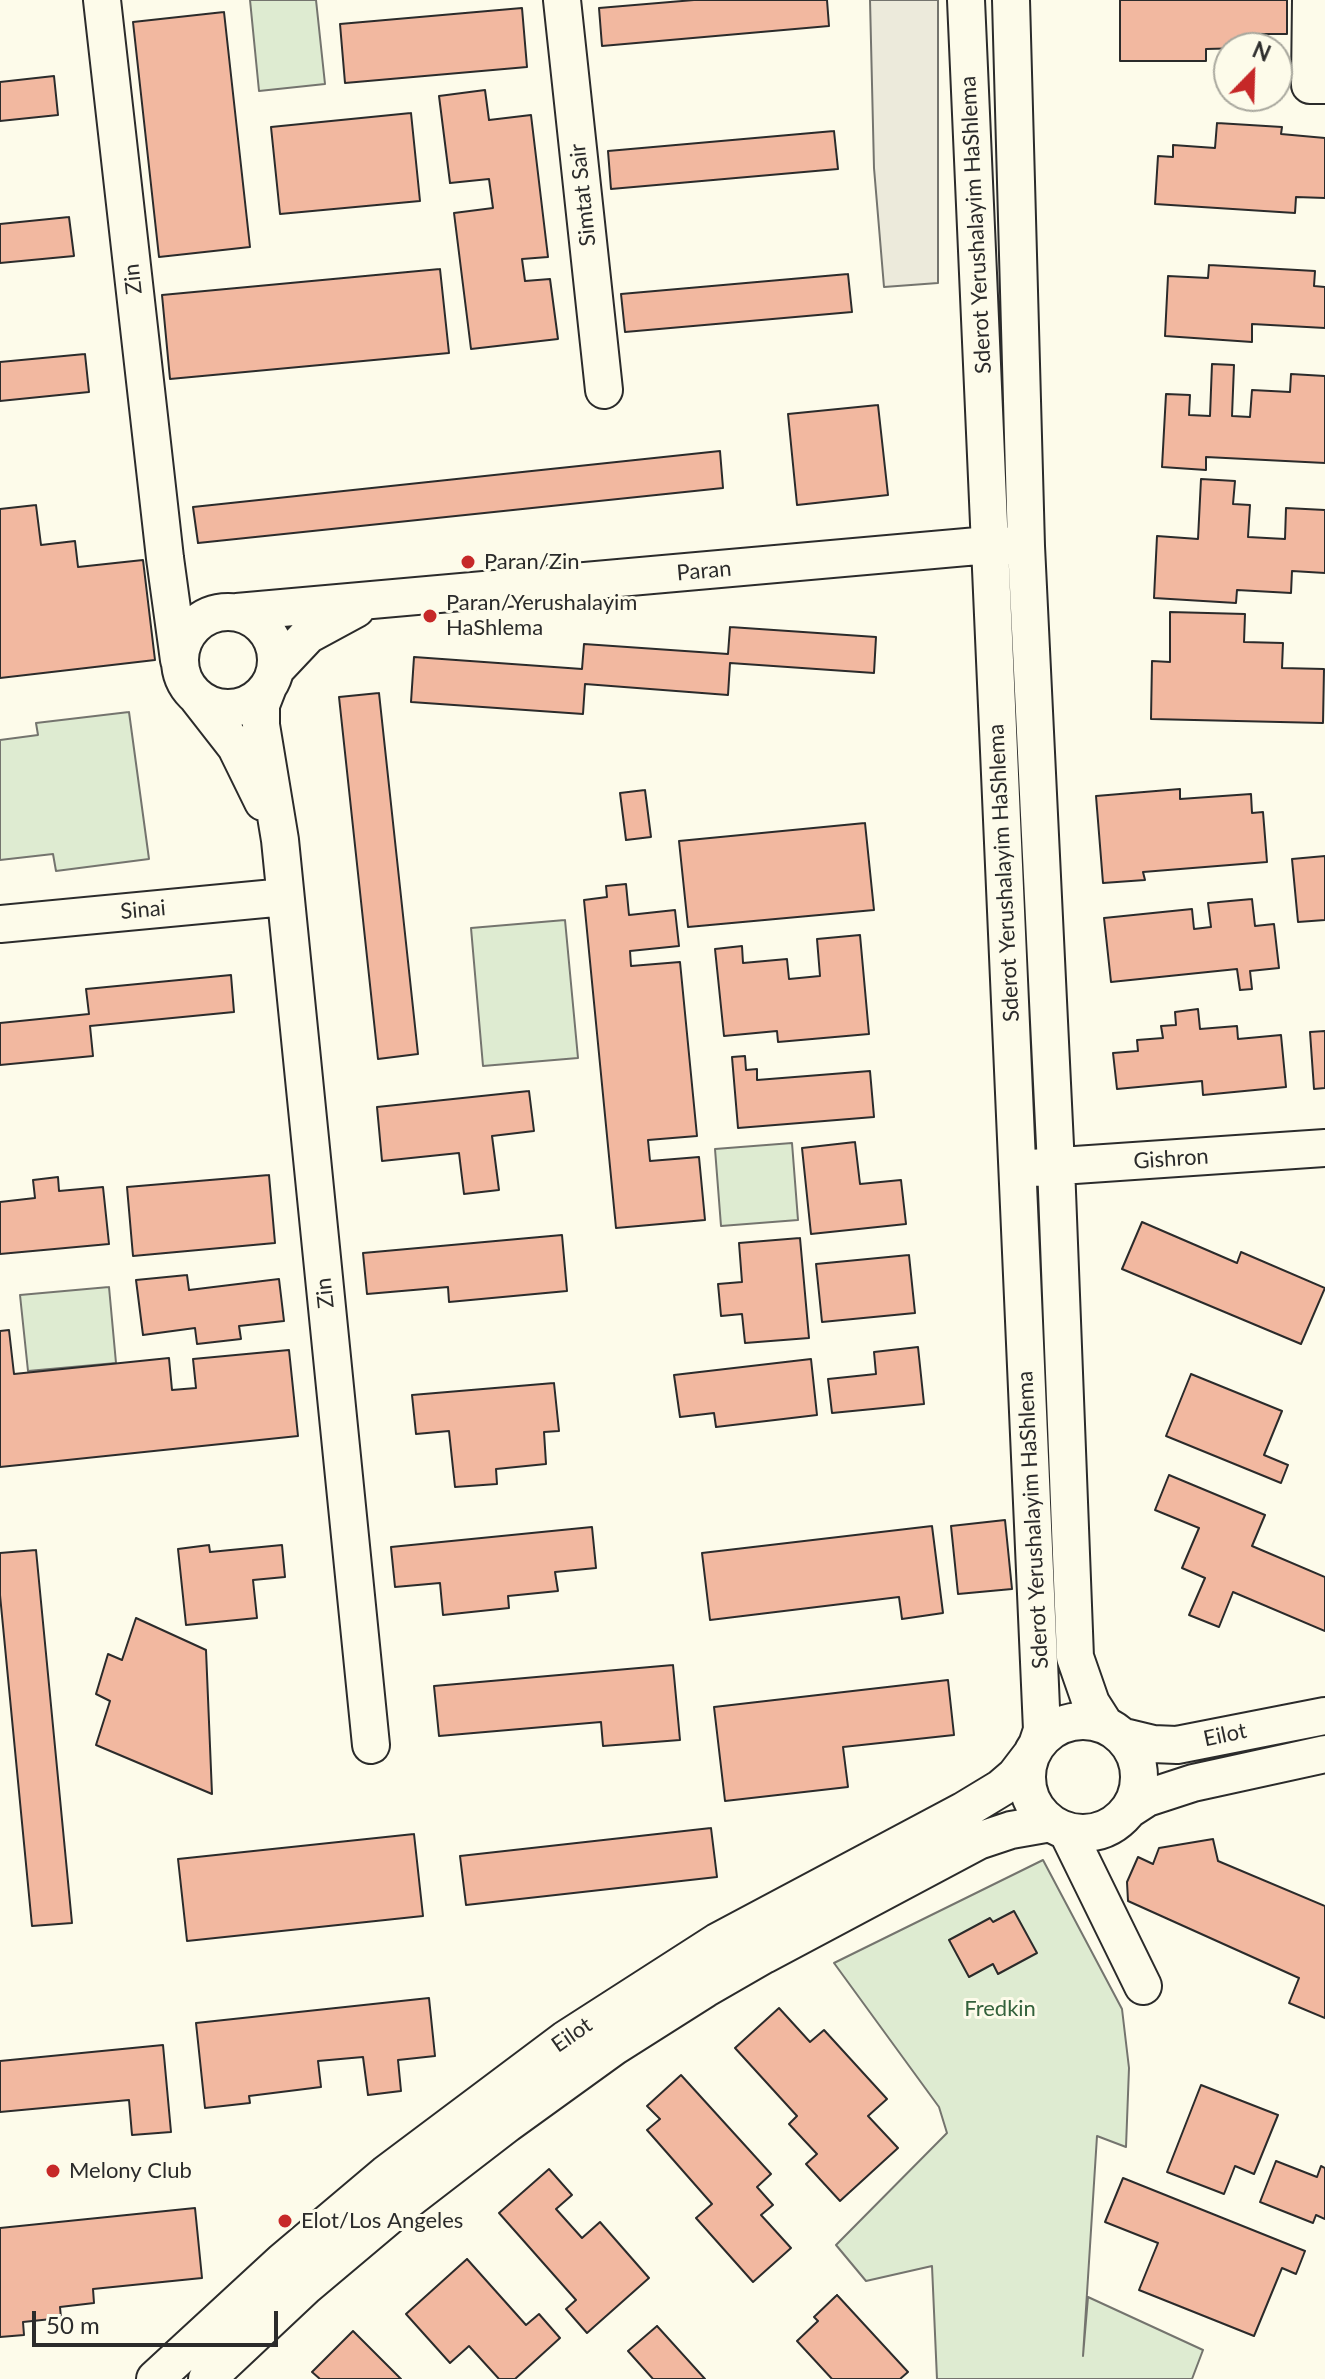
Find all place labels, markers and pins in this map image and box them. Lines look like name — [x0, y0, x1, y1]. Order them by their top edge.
place label: Paran/Zin — [484, 549, 580, 575]
marker: Paran/Zin — [459, 553, 477, 571]
place label: Paran/Yerushalayim HaShlema — [446, 590, 637, 642]
marker: Paran/Yerushalayim HaShlema — [421, 607, 439, 625]
place label: Melony Club — [69, 2158, 192, 2184]
marker: Melony Club — [44, 2162, 62, 2180]
place label: Elot/Los Angeles — [301, 2208, 463, 2234]
marker: Elot/Los Angeles — [276, 2212, 294, 2230]

